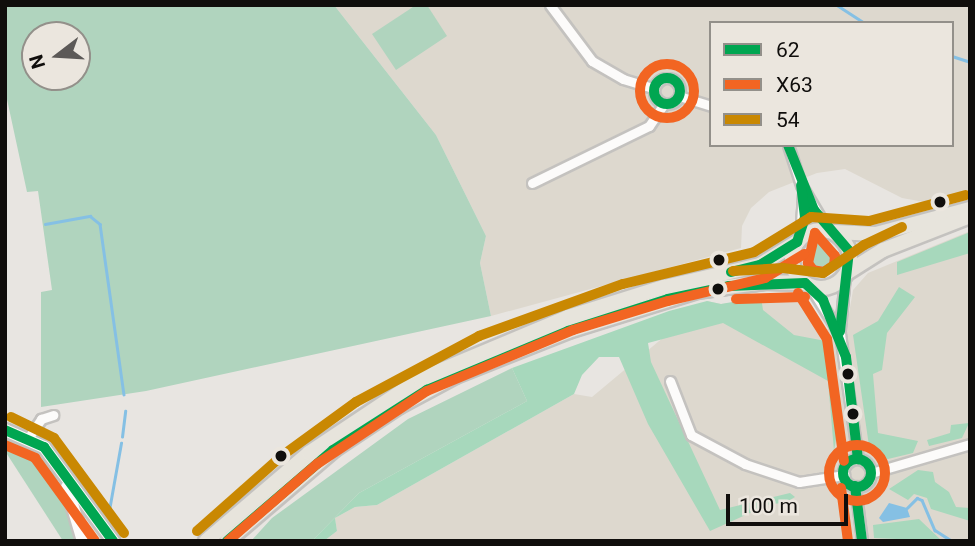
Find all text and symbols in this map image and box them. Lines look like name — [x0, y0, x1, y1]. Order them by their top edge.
north arrow — [21, 21, 91, 91]
legend — [709, 21, 954, 147]
text: 62 — [776, 38, 800, 62]
text: N — [24, 52, 50, 71]
text: X63 — [776, 73, 813, 97]
text: 54 — [776, 108, 800, 132]
unlabelled marker — [933, 195, 947, 209]
unlabelled marker — [712, 253, 726, 267]
unlabelled marker — [711, 282, 725, 296]
unlabelled marker — [841, 367, 855, 381]
unlabelled marker — [846, 407, 860, 421]
unlabelled marker — [274, 449, 288, 463]
scale bar — [730, 480, 852, 524]
text: 100 m — [739, 494, 798, 518]

